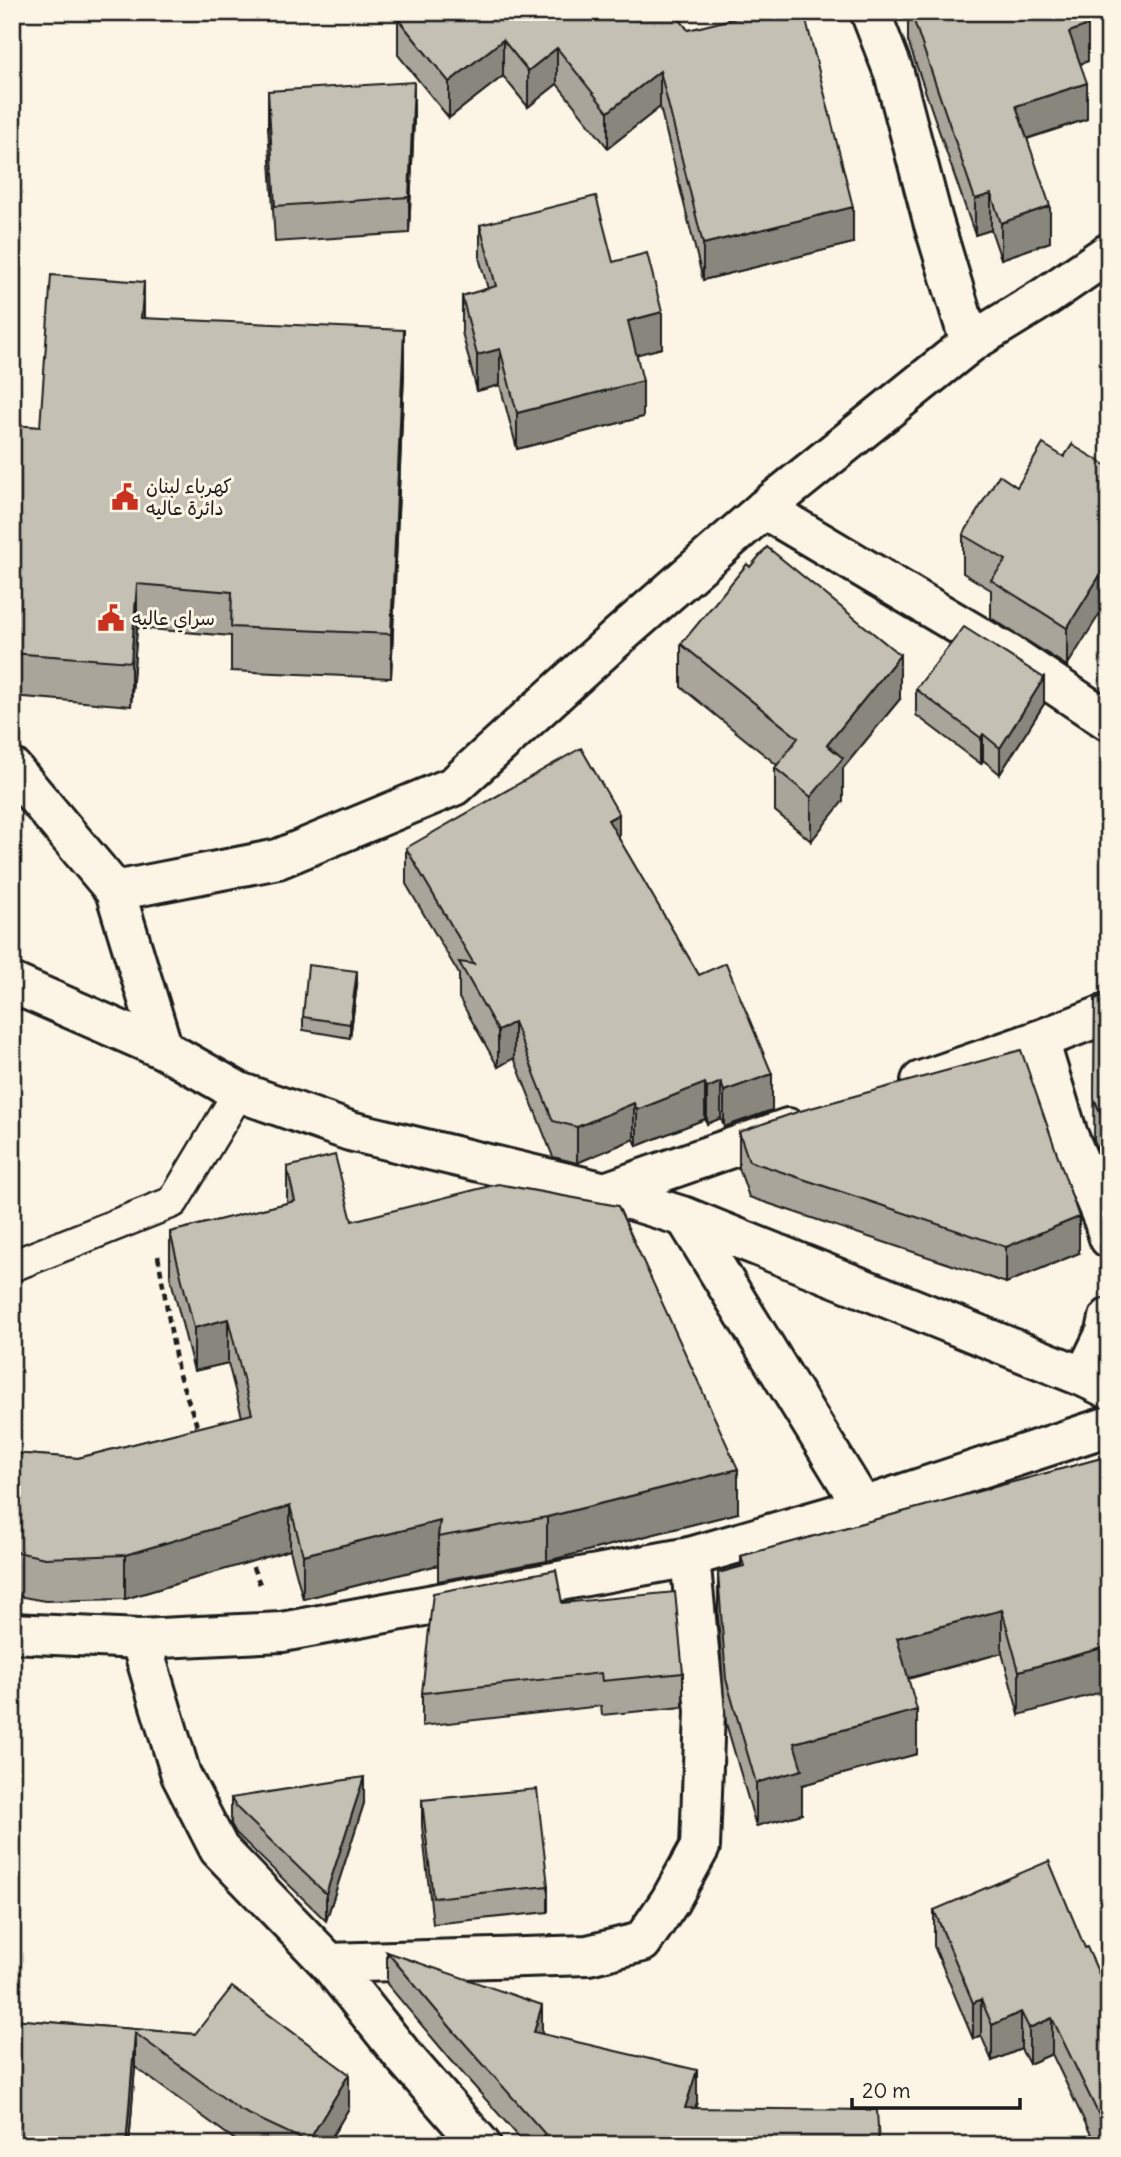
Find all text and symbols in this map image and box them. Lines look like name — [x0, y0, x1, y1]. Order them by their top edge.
place label: كهرباء لبنان دائرة عاليه — [146, 474, 232, 520]
public building icon: كهرباء لبنان دائرة عاليه — [110, 482, 140, 512]
public building icon: سراي عاليه — [96, 603, 126, 633]
place label: سراي عاليه — [132, 606, 215, 633]
scale bar — [852, 2066, 1020, 2110]
text: 20 m — [862, 2077, 911, 2104]

